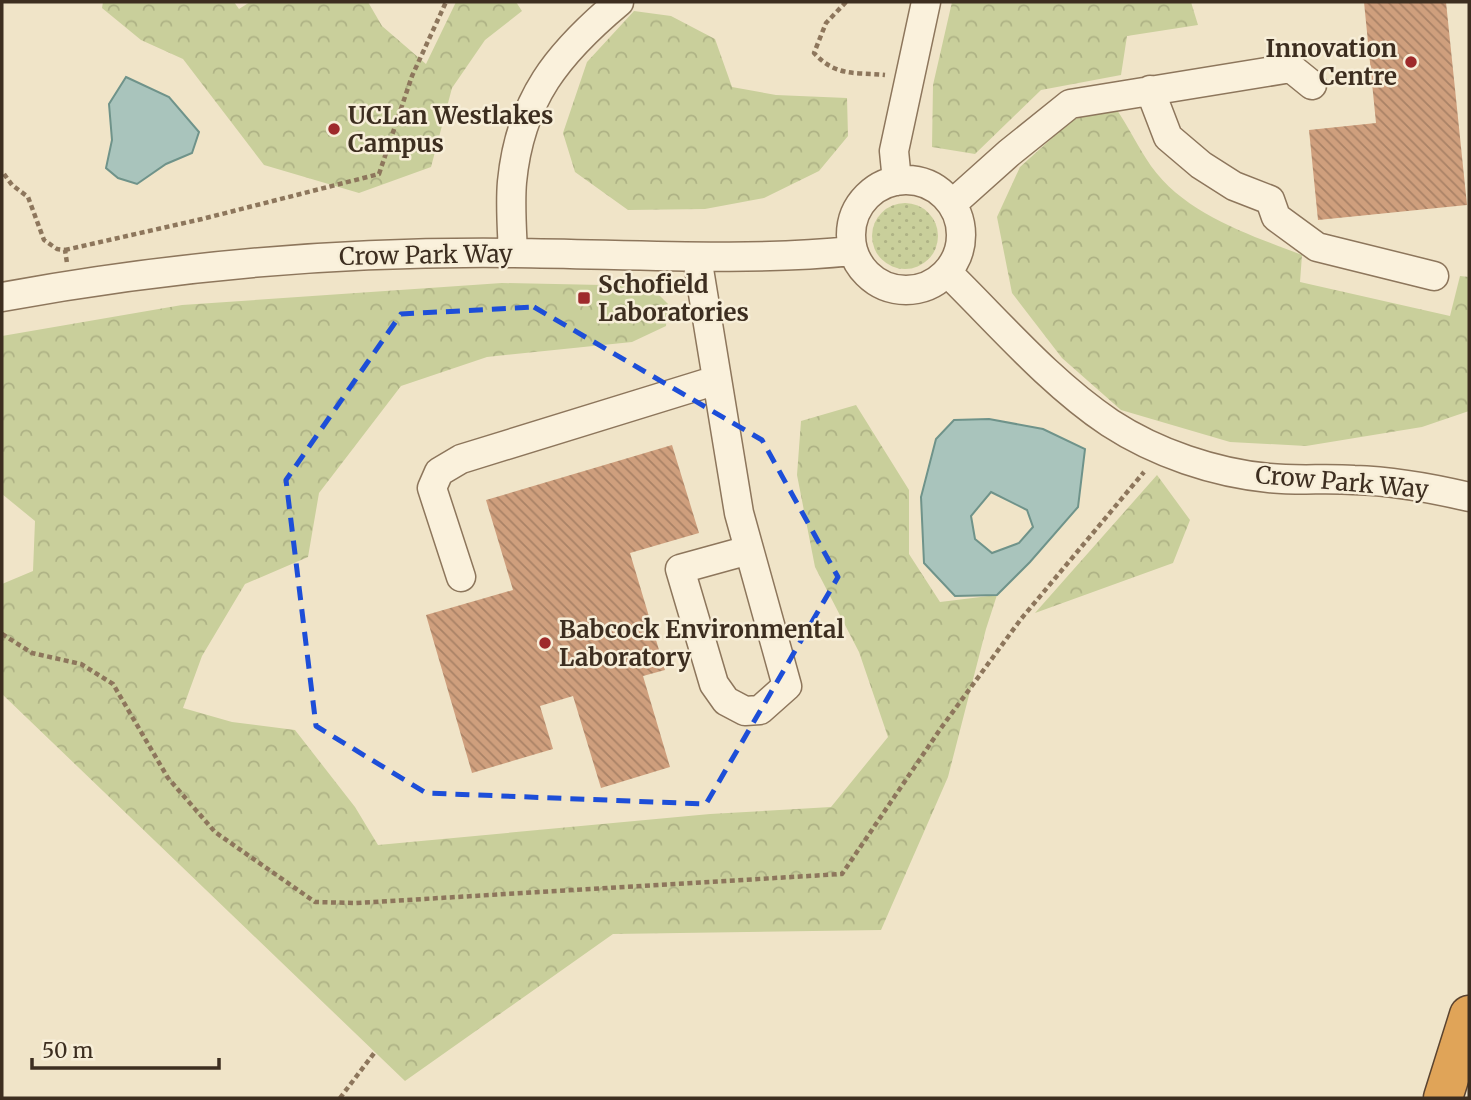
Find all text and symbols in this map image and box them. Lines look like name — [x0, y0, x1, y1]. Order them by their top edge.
place label: Innovation Centre — [1266, 33, 1397, 92]
marker: Innovation Centre — [1403, 54, 1419, 70]
place label: UCLan Westlakes Campus — [348, 100, 553, 159]
marker: UCLan Westlakes Campus — [326, 121, 342, 137]
street label: Crow Park Way — [339, 238, 513, 272]
place label: Schofield Laboratories — [598, 269, 749, 328]
marker: Schofield Laboratories — [576, 290, 592, 306]
street label: Crow Park Way — [1254, 459, 1430, 505]
place label: Babcock Environmental Laboratory — [559, 614, 844, 673]
marker: Babcock Environmental Laboratory — [537, 635, 553, 651]
scale bar — [32, 1026, 219, 1070]
text: 50 m — [42, 1037, 93, 1064]

